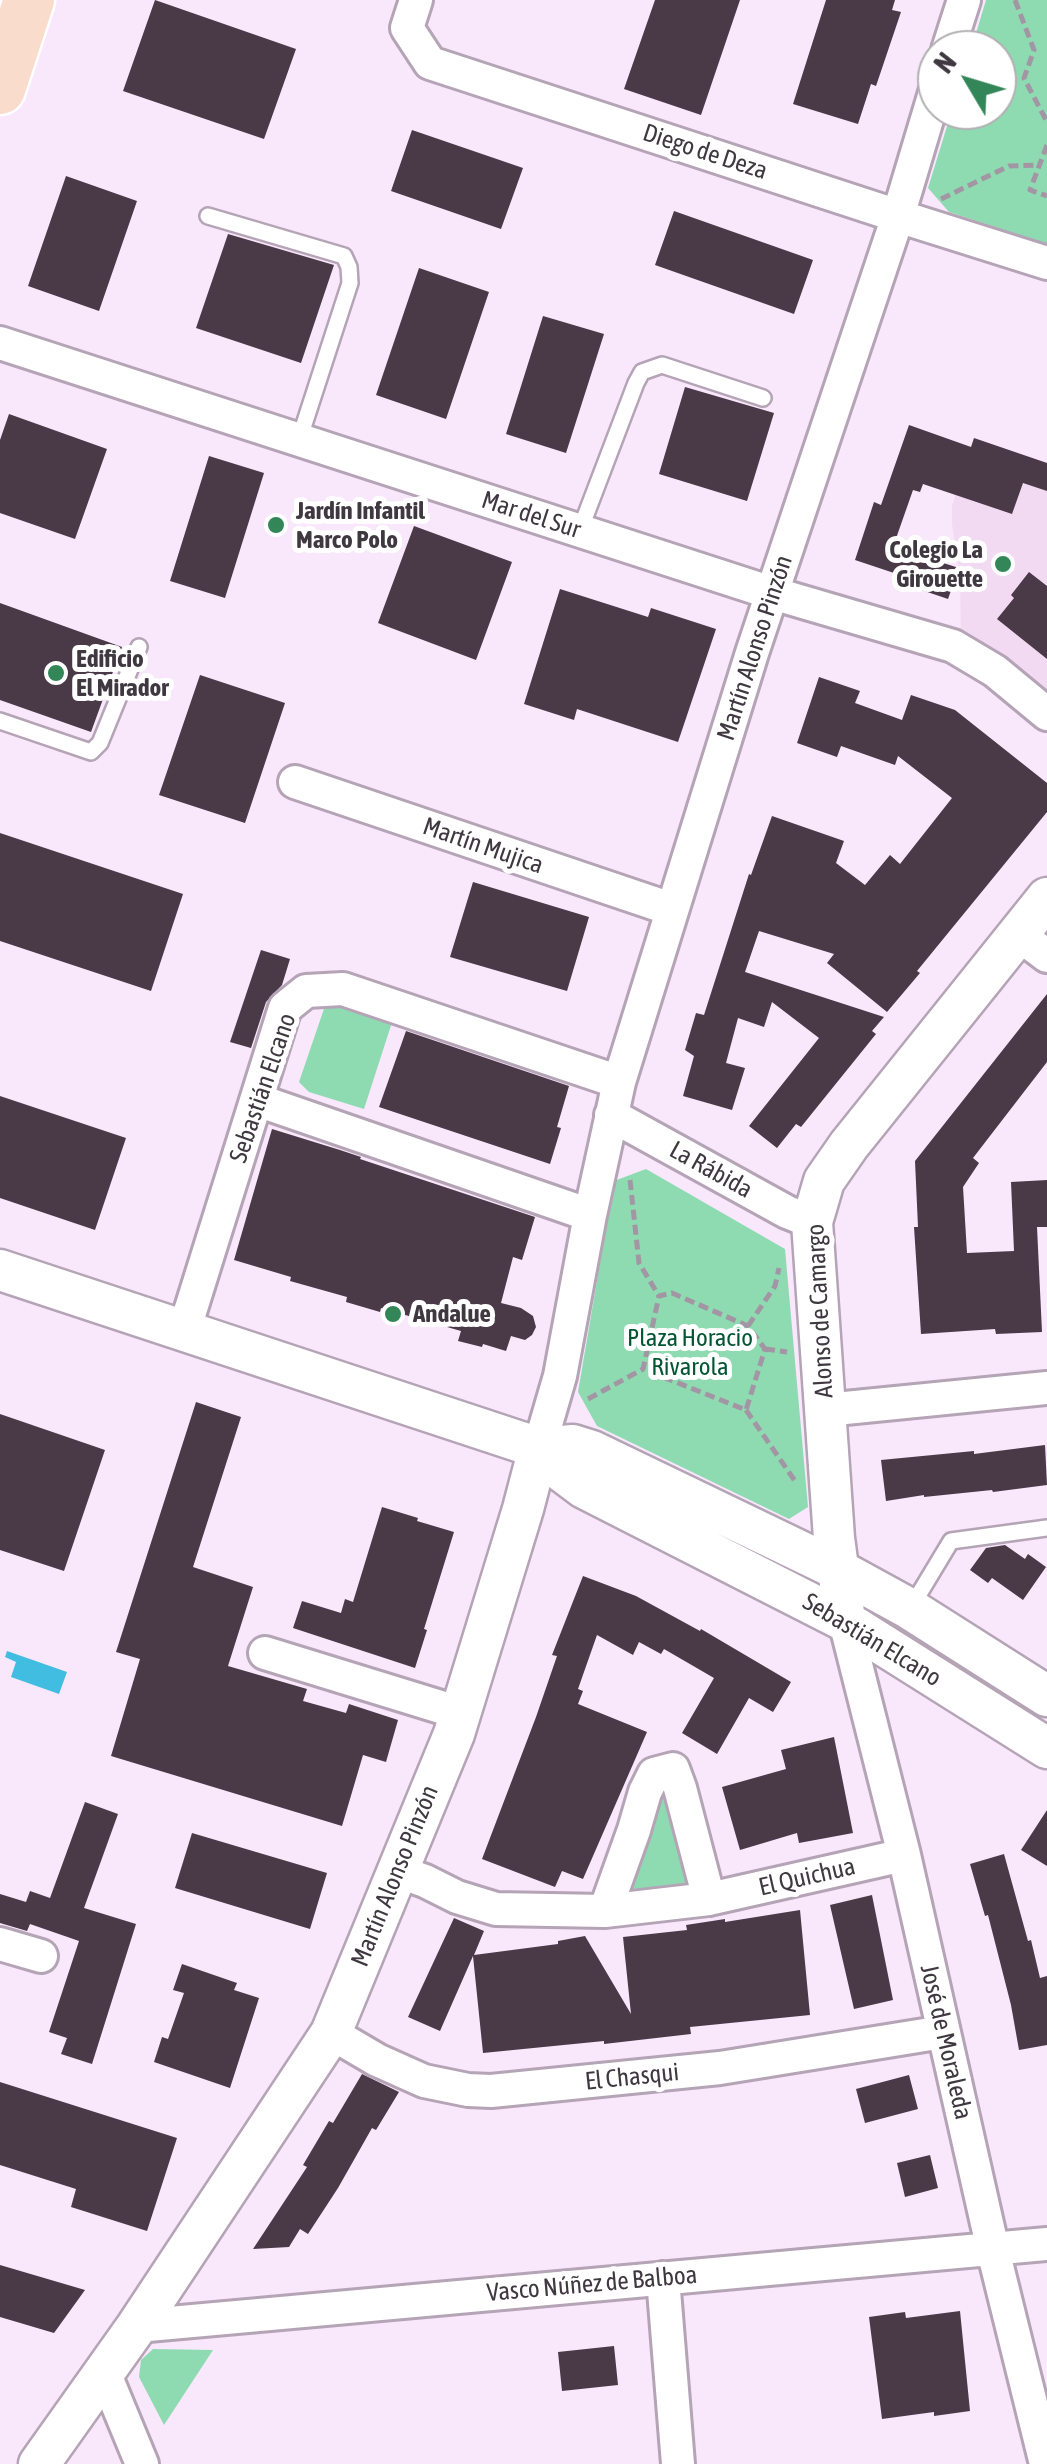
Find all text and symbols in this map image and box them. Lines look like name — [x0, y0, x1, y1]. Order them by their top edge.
north arrow — [917, 30, 1017, 130]
text: N — [927, 46, 963, 79]
street label: Diego de Deza — [639, 118, 771, 186]
street label: Mar del Sur — [478, 485, 584, 545]
place label: Jardín Infantil Marco Polo — [296, 496, 425, 555]
marker: Jardín Infantil Marco Polo — [265, 514, 287, 536]
place label: Colegio La Girouette — [889, 535, 983, 594]
street label: Martín Alonso Pinzón — [711, 552, 799, 744]
marker: Colegio La Girouette — [992, 553, 1014, 575]
place label: Edificio El Mirador — [76, 644, 169, 703]
marker: Edificio El Mirador — [45, 662, 67, 684]
street label: Martín Mujica — [419, 811, 547, 881]
street label: Sebastián Elcano — [223, 1009, 303, 1167]
street label: La Rábida — [664, 1135, 758, 1205]
street label: Alonso de Camargo — [800, 1223, 840, 1399]
place label: Andalue — [413, 1299, 491, 1329]
marker: Andalue — [382, 1303, 404, 1325]
park label: Plaza Horacio Rivarola — [627, 1323, 753, 1382]
street label: Sebastián Elcano — [797, 1587, 947, 1693]
street label: Martín Alonso Pinzón — [345, 1781, 445, 1971]
street label: El Quichua — [756, 1851, 858, 1903]
street label: José de Moraleda — [914, 1962, 978, 2122]
street label: El Chasqui — [584, 2057, 680, 2097]
street label: Vasco Núñez de Balboa — [486, 2260, 698, 2308]

